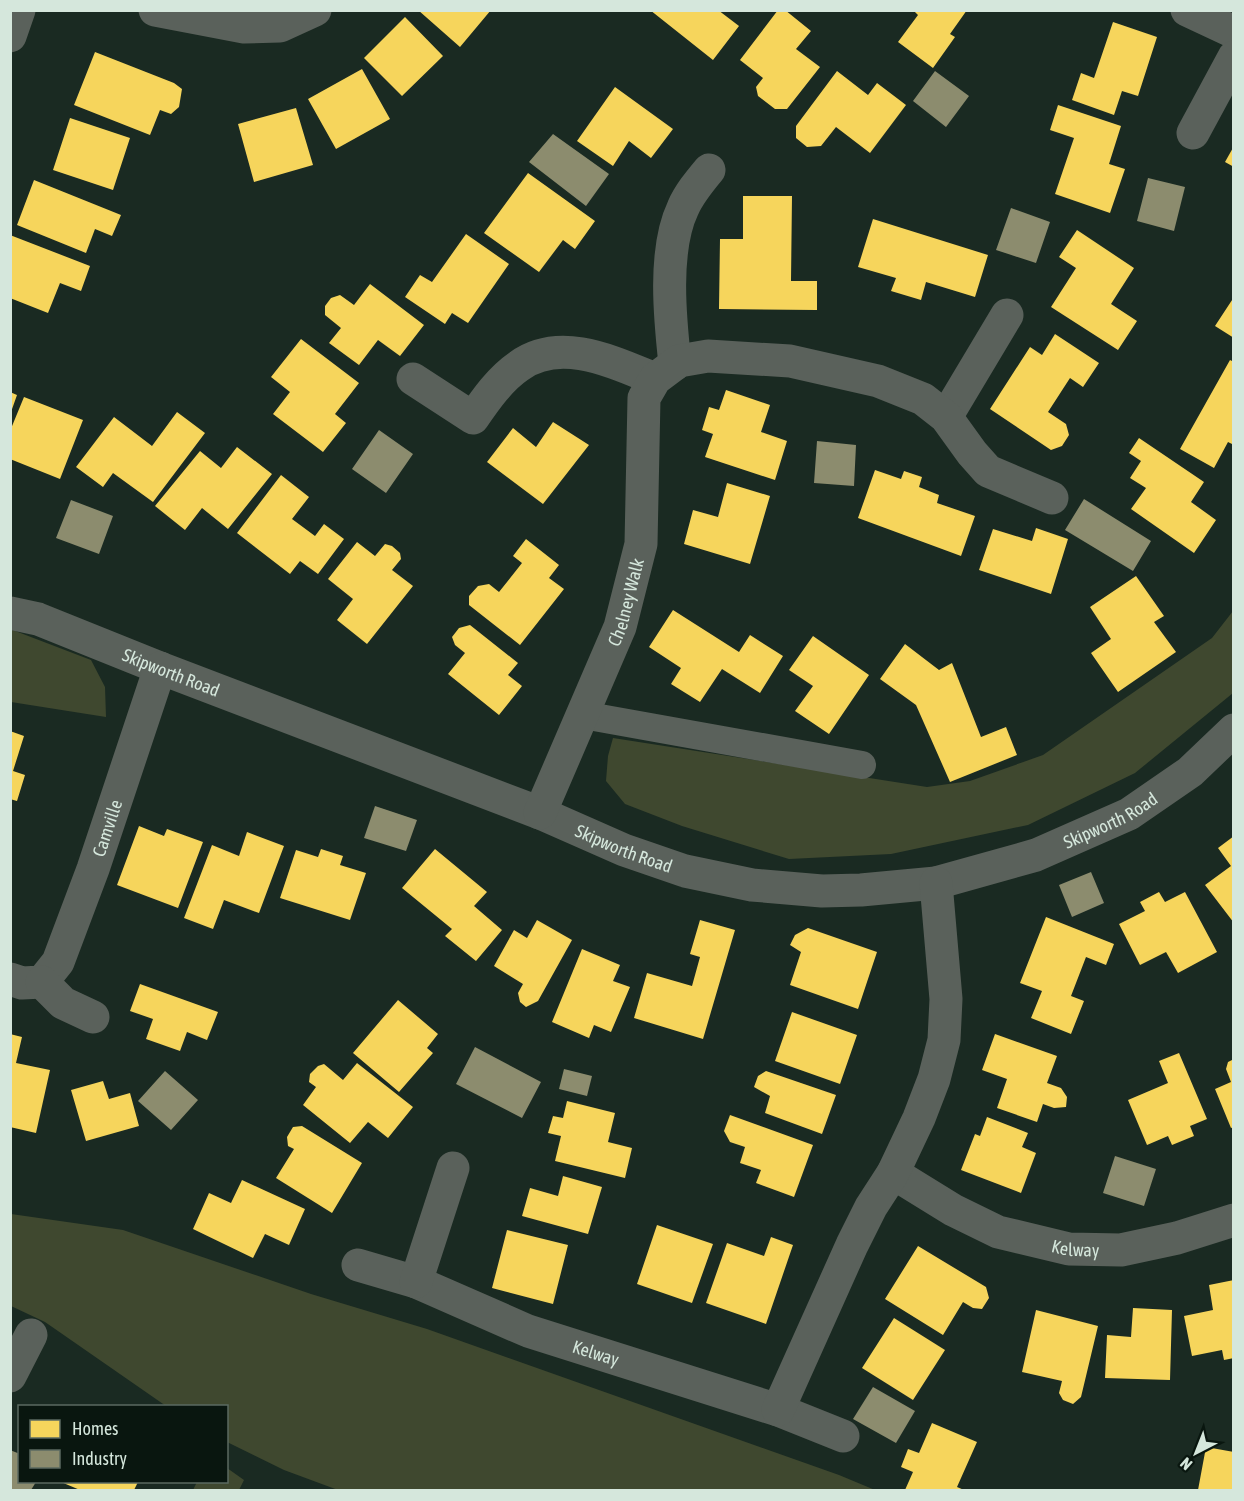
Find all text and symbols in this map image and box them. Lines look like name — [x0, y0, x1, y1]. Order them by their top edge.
street label: Chelney Walk — [603, 556, 648, 649]
street label: Skipworth Road — [120, 644, 223, 700]
street label: Skipworth Road — [1060, 787, 1161, 852]
street label: Camville — [87, 797, 126, 859]
street label: Skipworth Road — [572, 819, 675, 876]
street label: Kelway — [1050, 1235, 1099, 1260]
street label: Kelway — [570, 1335, 622, 1370]
legend — [18, 1405, 228, 1483]
text: Homes — [72, 1418, 118, 1439]
north arrow — [1166, 1423, 1226, 1483]
text: Industry — [72, 1448, 127, 1469]
text: N — [1176, 1454, 1195, 1474]

